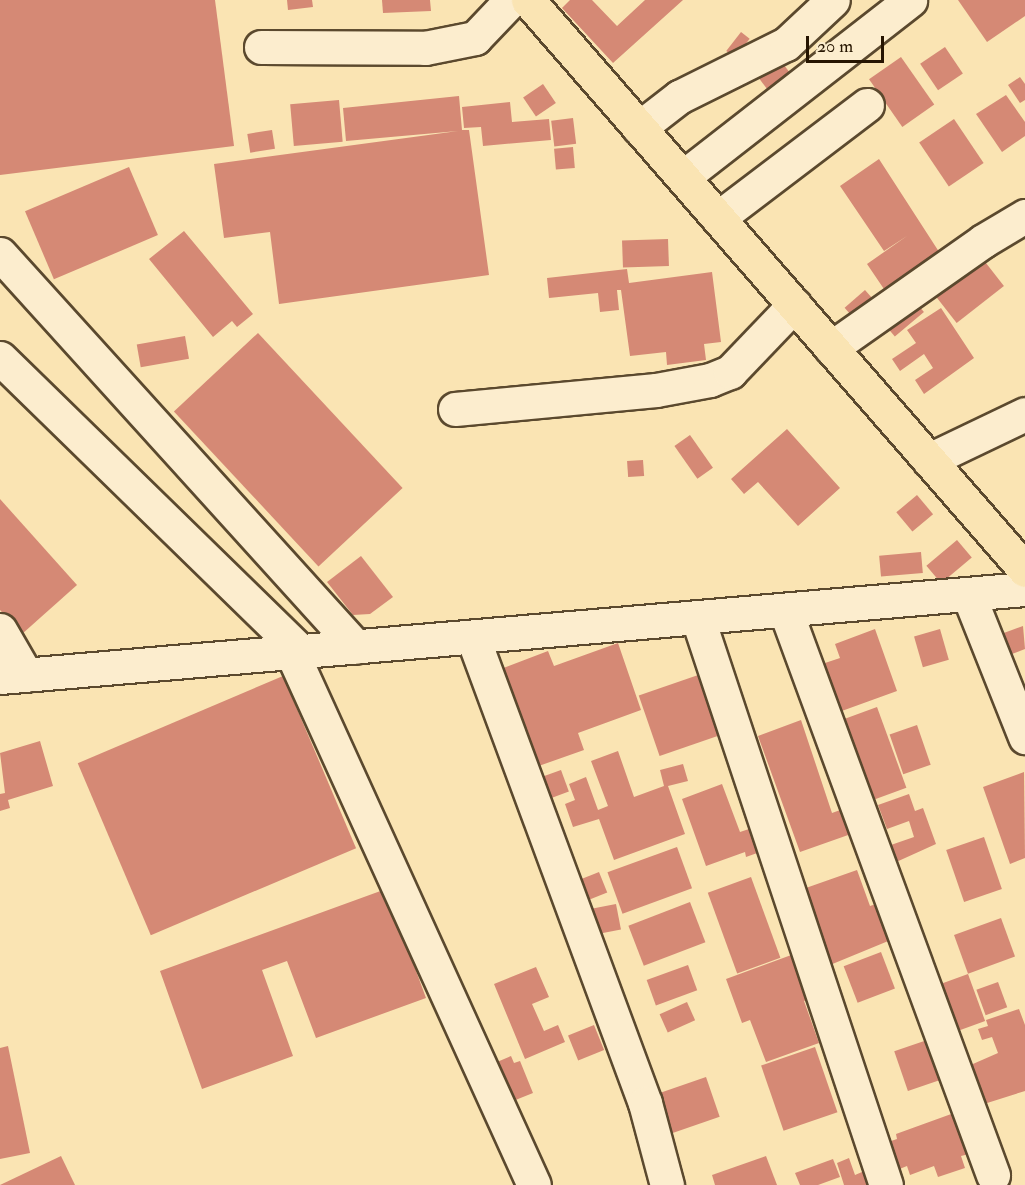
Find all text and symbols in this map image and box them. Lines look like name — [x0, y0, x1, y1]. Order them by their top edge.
scale bar — [809, 24, 887, 62]
text: 20 m — [817, 35, 853, 58]

